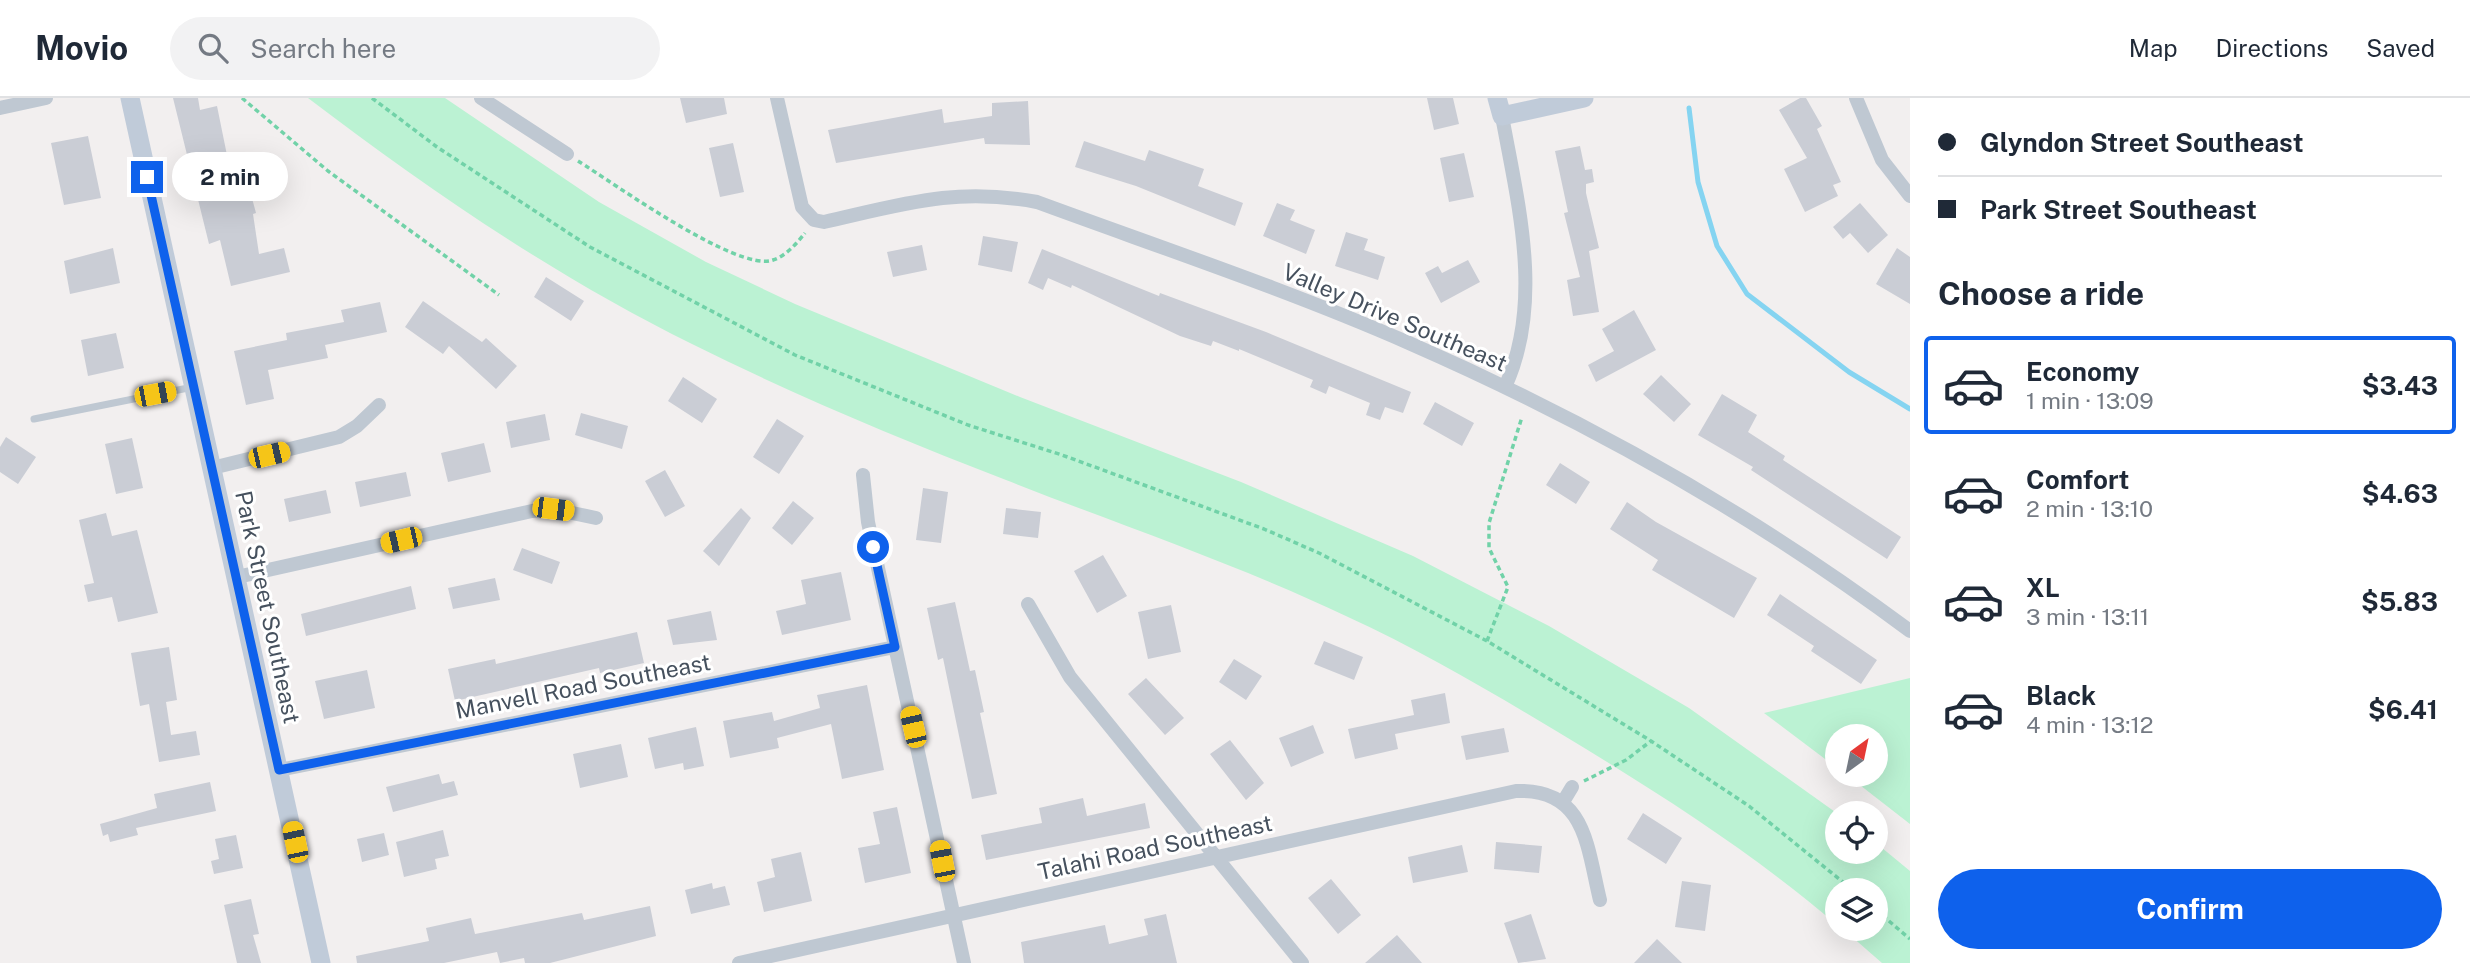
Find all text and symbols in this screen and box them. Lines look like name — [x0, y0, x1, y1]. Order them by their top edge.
search box — [170, 17, 660, 80]
text: Movio — [35, 29, 128, 67]
icon: search — [194, 29, 232, 67]
text: Search here — [250, 33, 396, 64]
text: Map — [2129, 34, 2178, 62]
text: Directions — [2216, 34, 2328, 62]
text: Saved — [2366, 34, 2435, 62]
text: Glyndon Street Southeast — [1980, 127, 2304, 158]
callout: 2 min — [172, 153, 287, 202]
route end — [131, 161, 163, 193]
text: 2 min — [200, 163, 260, 190]
text: Park Street Southeast — [1980, 194, 2257, 225]
street label: Valley Drive Southeast — [1279, 257, 1511, 377]
text: Choose a ride — [1938, 275, 2144, 312]
icon: car — [1942, 354, 2005, 417]
text: Economy — [2026, 356, 2139, 387]
text: $3.43 — [2362, 370, 2438, 401]
car — [133, 380, 178, 408]
text: 1 min · 13:09 — [2026, 387, 2154, 414]
car — [247, 440, 292, 470]
icon: car — [1942, 462, 2005, 525]
text: Comfort — [2026, 464, 2129, 495]
text: $4.63 — [2362, 478, 2438, 509]
street label: Park Street Southeast — [230, 488, 306, 726]
text: 2 min · 13:10 — [2026, 495, 2153, 522]
car — [531, 496, 576, 522]
car — [379, 525, 424, 555]
route start — [857, 531, 889, 563]
icon: car — [1942, 570, 2005, 633]
text: XL — [2026, 572, 2060, 603]
text: $5.83 — [2361, 586, 2438, 617]
text: 3 min · 13:11 — [2026, 603, 2149, 630]
street label: Manvell Road Southeast — [453, 648, 713, 724]
icon: car — [1942, 678, 2005, 741]
text: Black — [2026, 680, 2096, 711]
text: $6.41 — [2368, 694, 2438, 725]
car — [899, 704, 928, 750]
text: 4 min · 13:12 — [2026, 711, 2153, 738]
north arrow — [1825, 724, 1888, 788]
map controls — [1825, 724, 1888, 941]
button: locate — [1825, 801, 1888, 864]
street label: Talahi Road Southeast — [1035, 809, 1275, 885]
car — [281, 819, 310, 865]
car — [928, 838, 957, 884]
button: Confirm — [1938, 869, 2442, 949]
button: layers — [1825, 878, 1888, 941]

